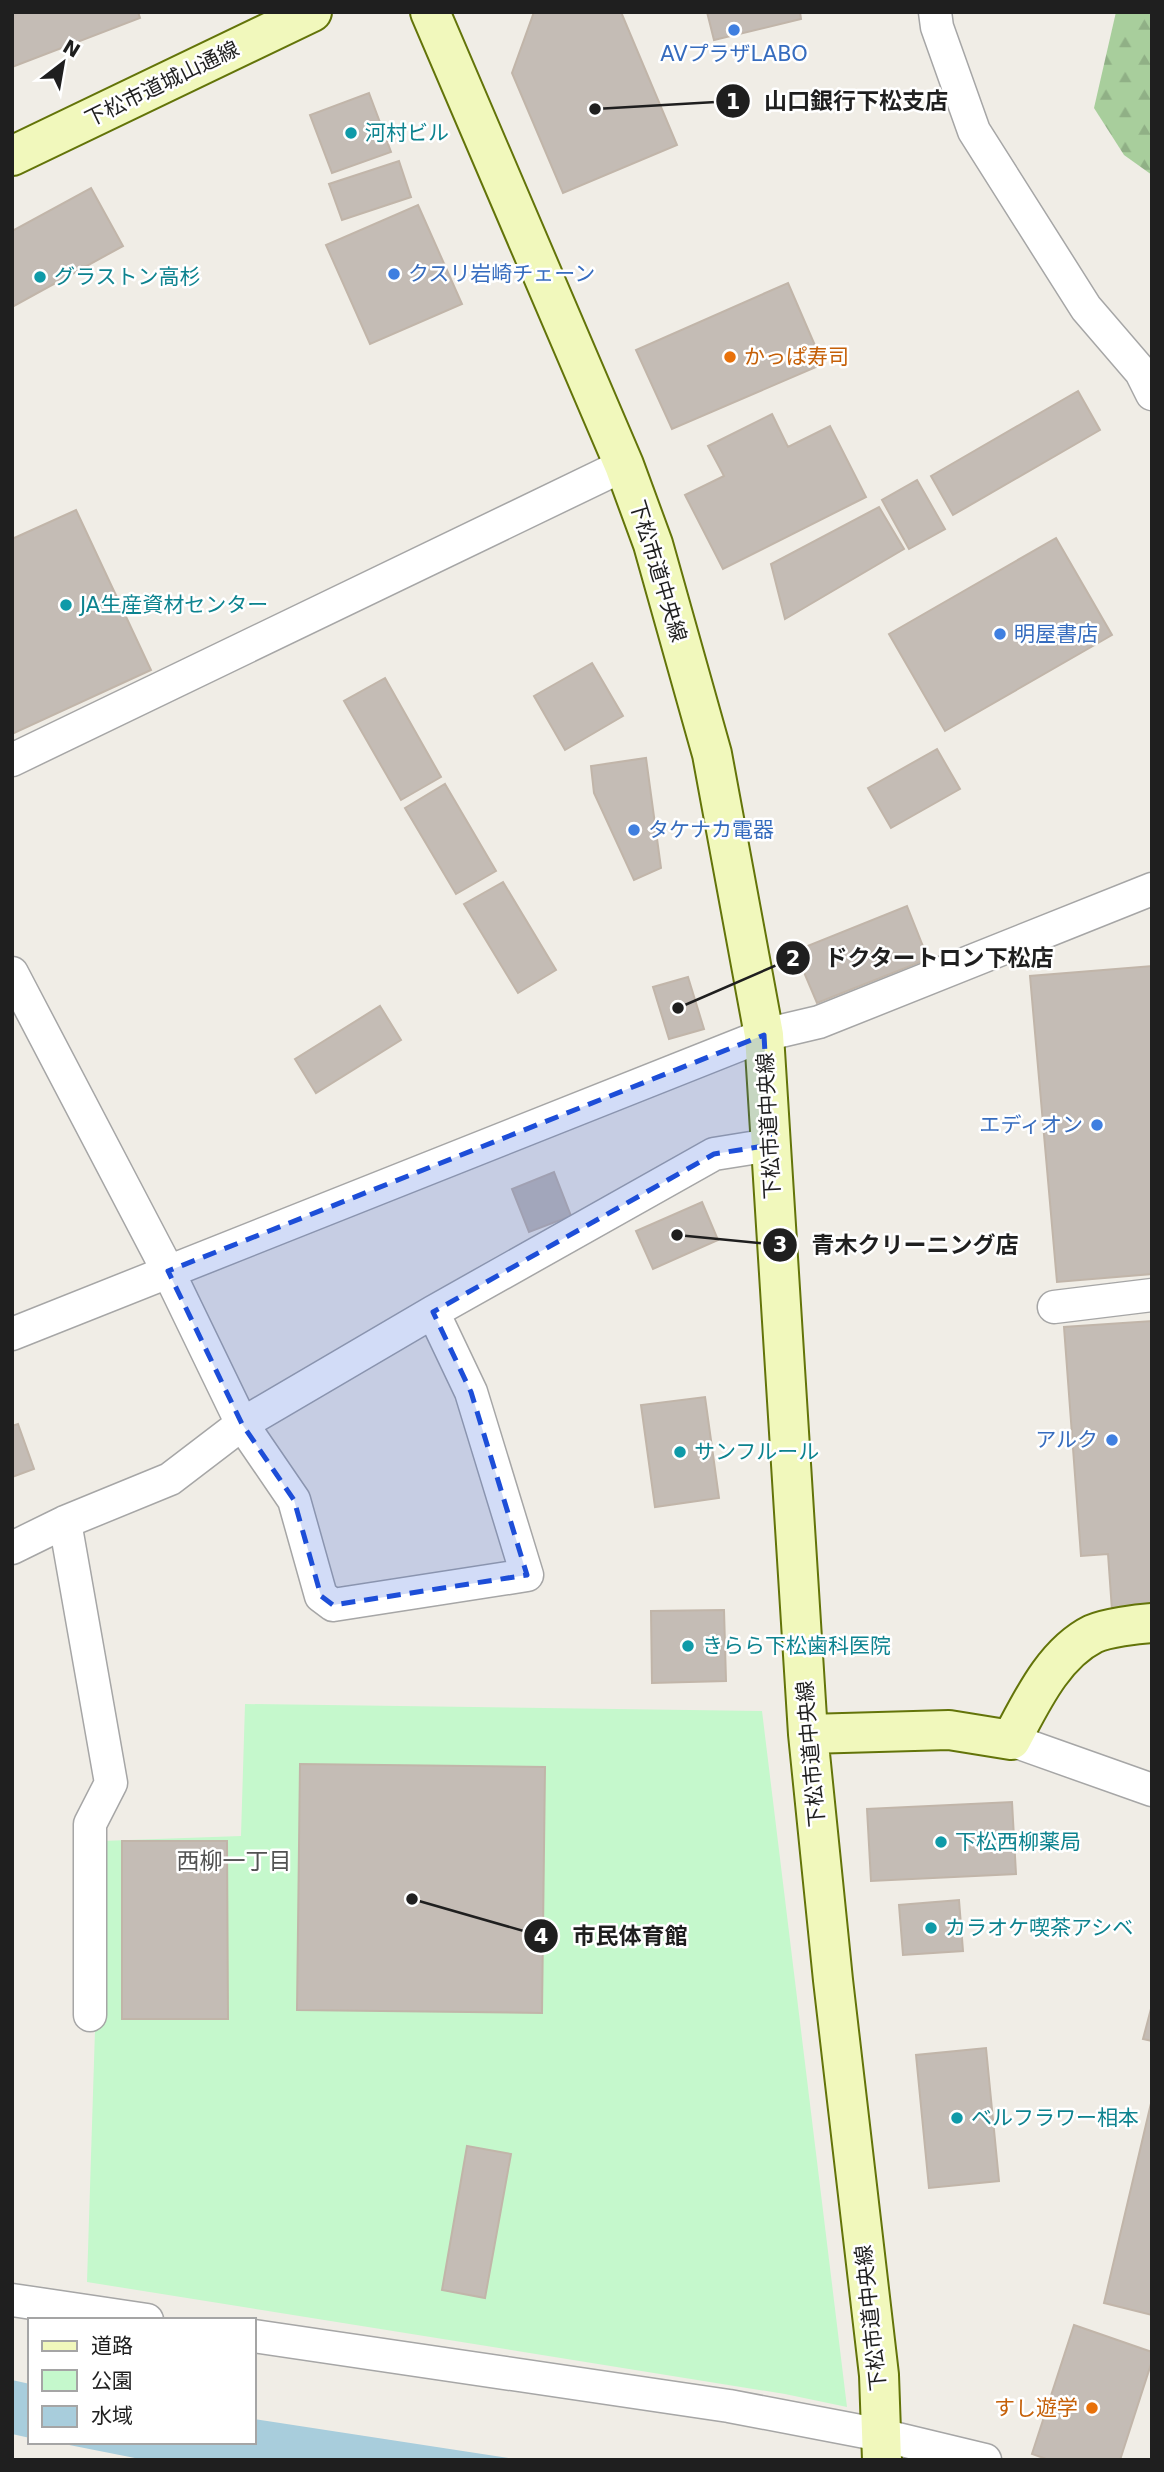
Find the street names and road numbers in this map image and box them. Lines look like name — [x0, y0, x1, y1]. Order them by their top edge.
street label: 下松市道城山通線 — [81, 36, 243, 132]
street label: 下松市道中央線 — [625, 497, 691, 645]
street label: 下松市道中央線 — [753, 1052, 785, 1200]
street label: 下松市道中央線 — [793, 1680, 829, 1828]
street label: 下松市道中央線 — [851, 2244, 891, 2392]

